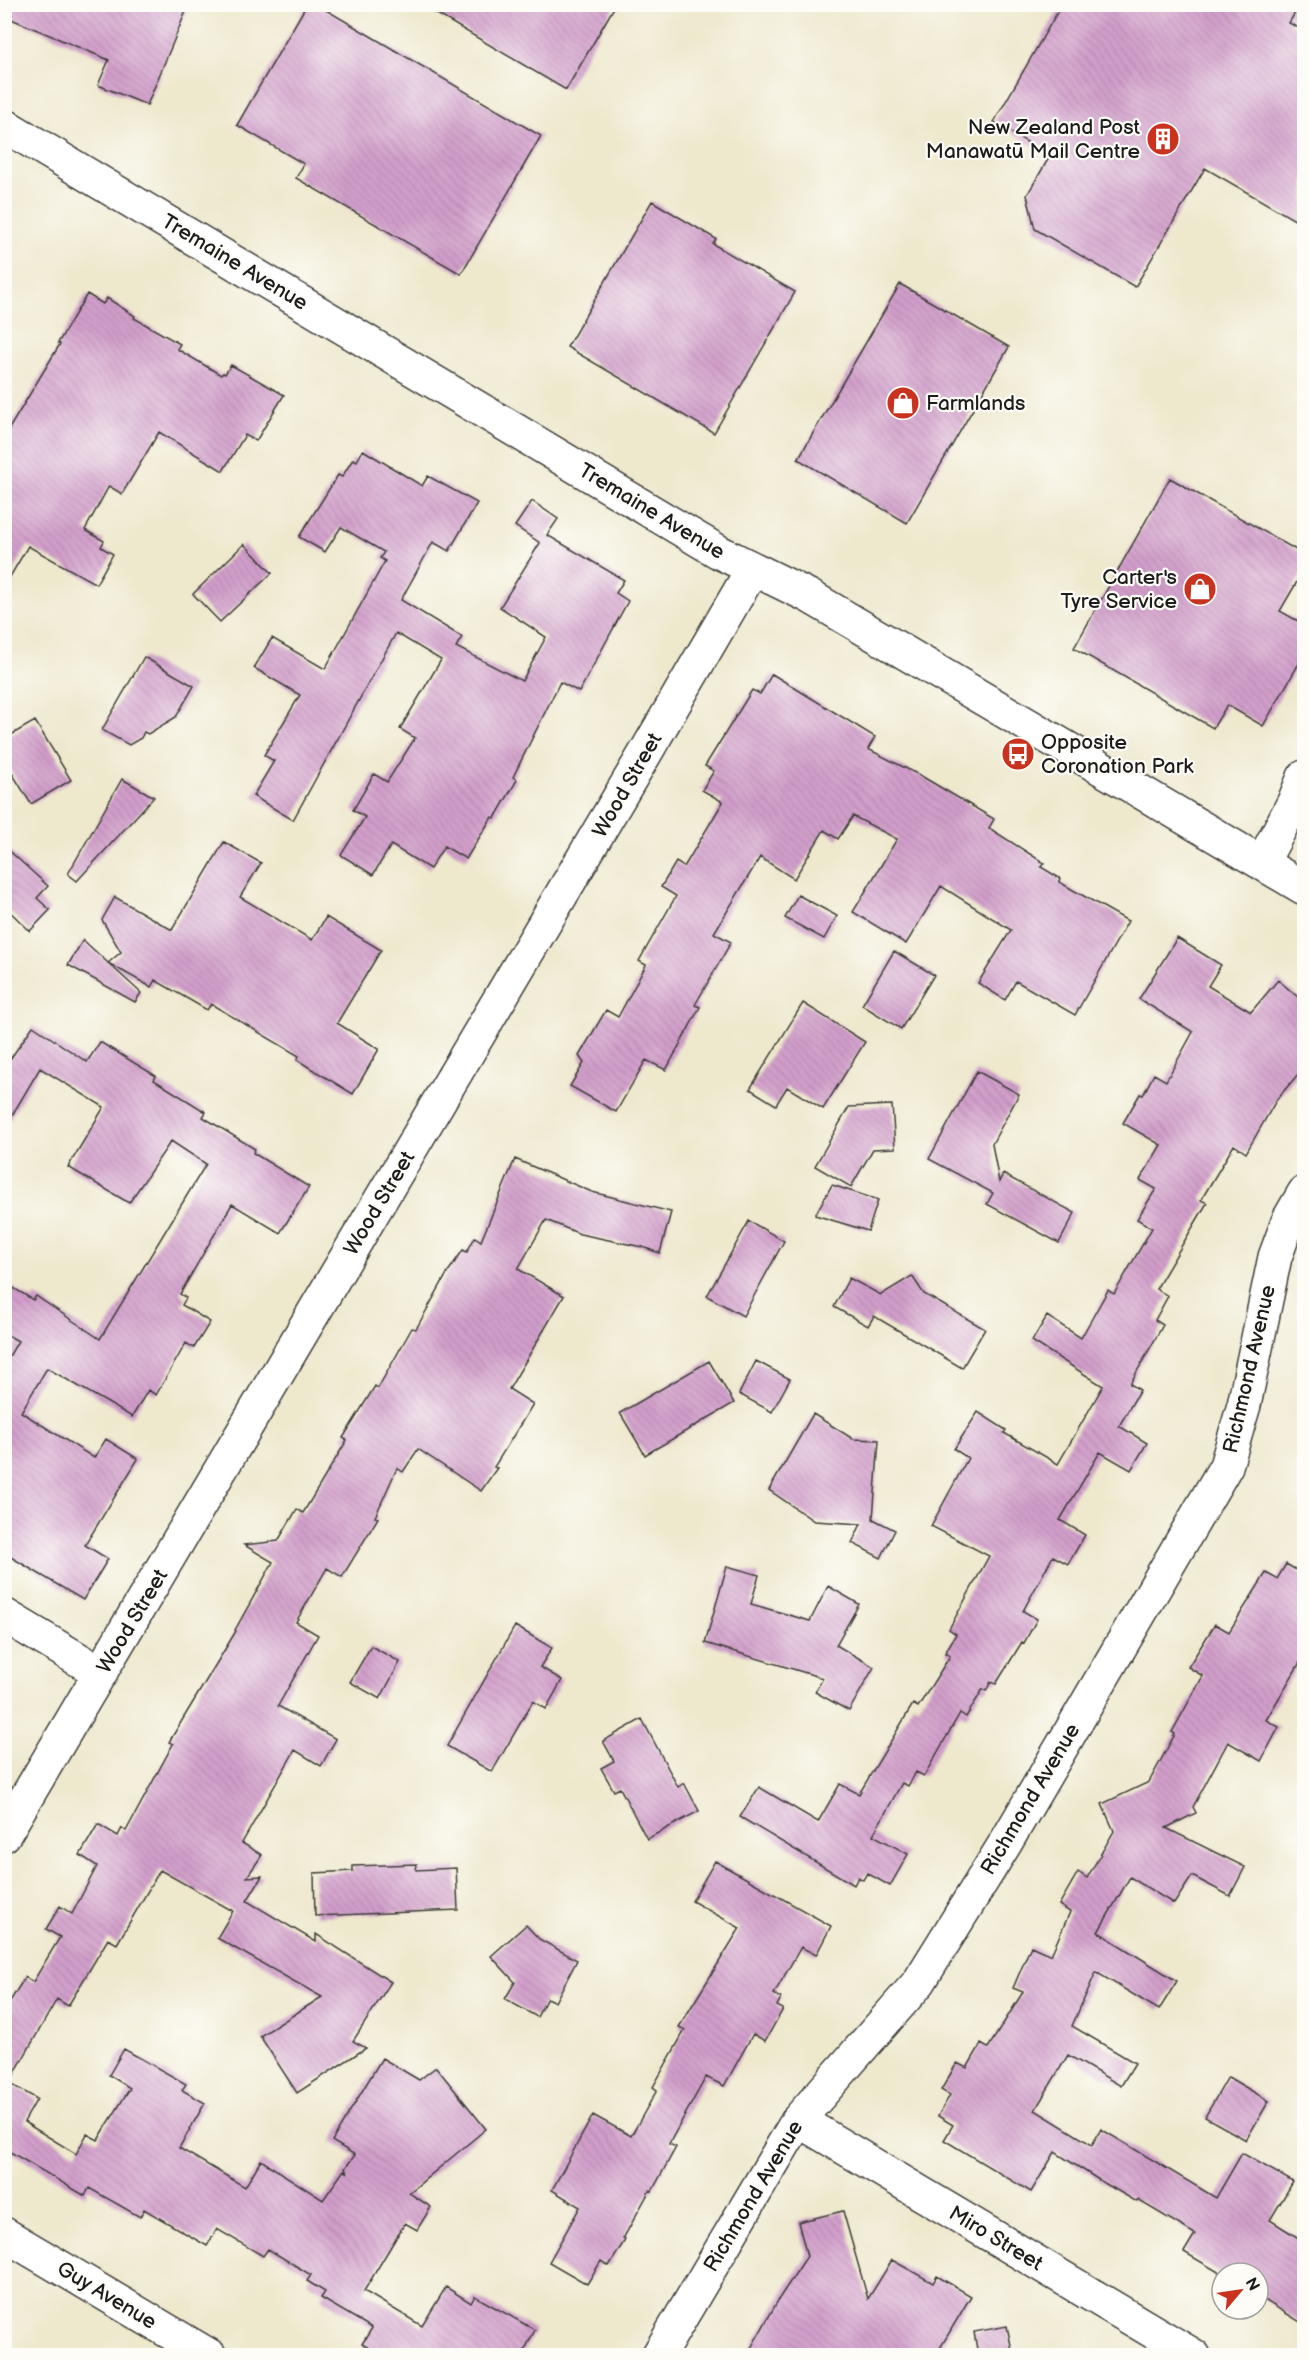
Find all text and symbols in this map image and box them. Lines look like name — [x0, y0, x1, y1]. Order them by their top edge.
place label: New Zealand Post Manawatū Mail Centre — [926, 115, 1141, 164]
building icon: New Zealand Post Manawatū Mail Centre — [1145, 121, 1181, 157]
street label: Tremaine Avenue — [157, 209, 312, 316]
shop icon: Farmlands — [885, 385, 921, 421]
place label: Farmlands — [926, 391, 1025, 416]
street label: Tremaine Avenue — [574, 458, 729, 565]
place label: Carter's Tyre Service — [1060, 565, 1177, 614]
shop icon: Carter's Tyre Service — [1182, 571, 1218, 607]
street label: Wood Street — [587, 728, 668, 842]
place label: Opposite Coronation Park — [1041, 730, 1194, 779]
bus stop icon: Opposite Coronation Park — [1000, 736, 1036, 772]
street label: Wood Street — [339, 1146, 420, 1260]
street label: Richmond Avenue — [1218, 1283, 1281, 1456]
street label: Wood Street — [92, 1564, 173, 1678]
street label: Richmond Avenue — [975, 1719, 1085, 1879]
street label: Richmond Avenue — [698, 2116, 808, 2276]
street label: Miro Street — [944, 2201, 1048, 2276]
street label: Guy Avenue — [52, 2256, 161, 2335]
north arrow — [1210, 2261, 1270, 2321]
text: N — [1241, 2275, 1263, 2294]

